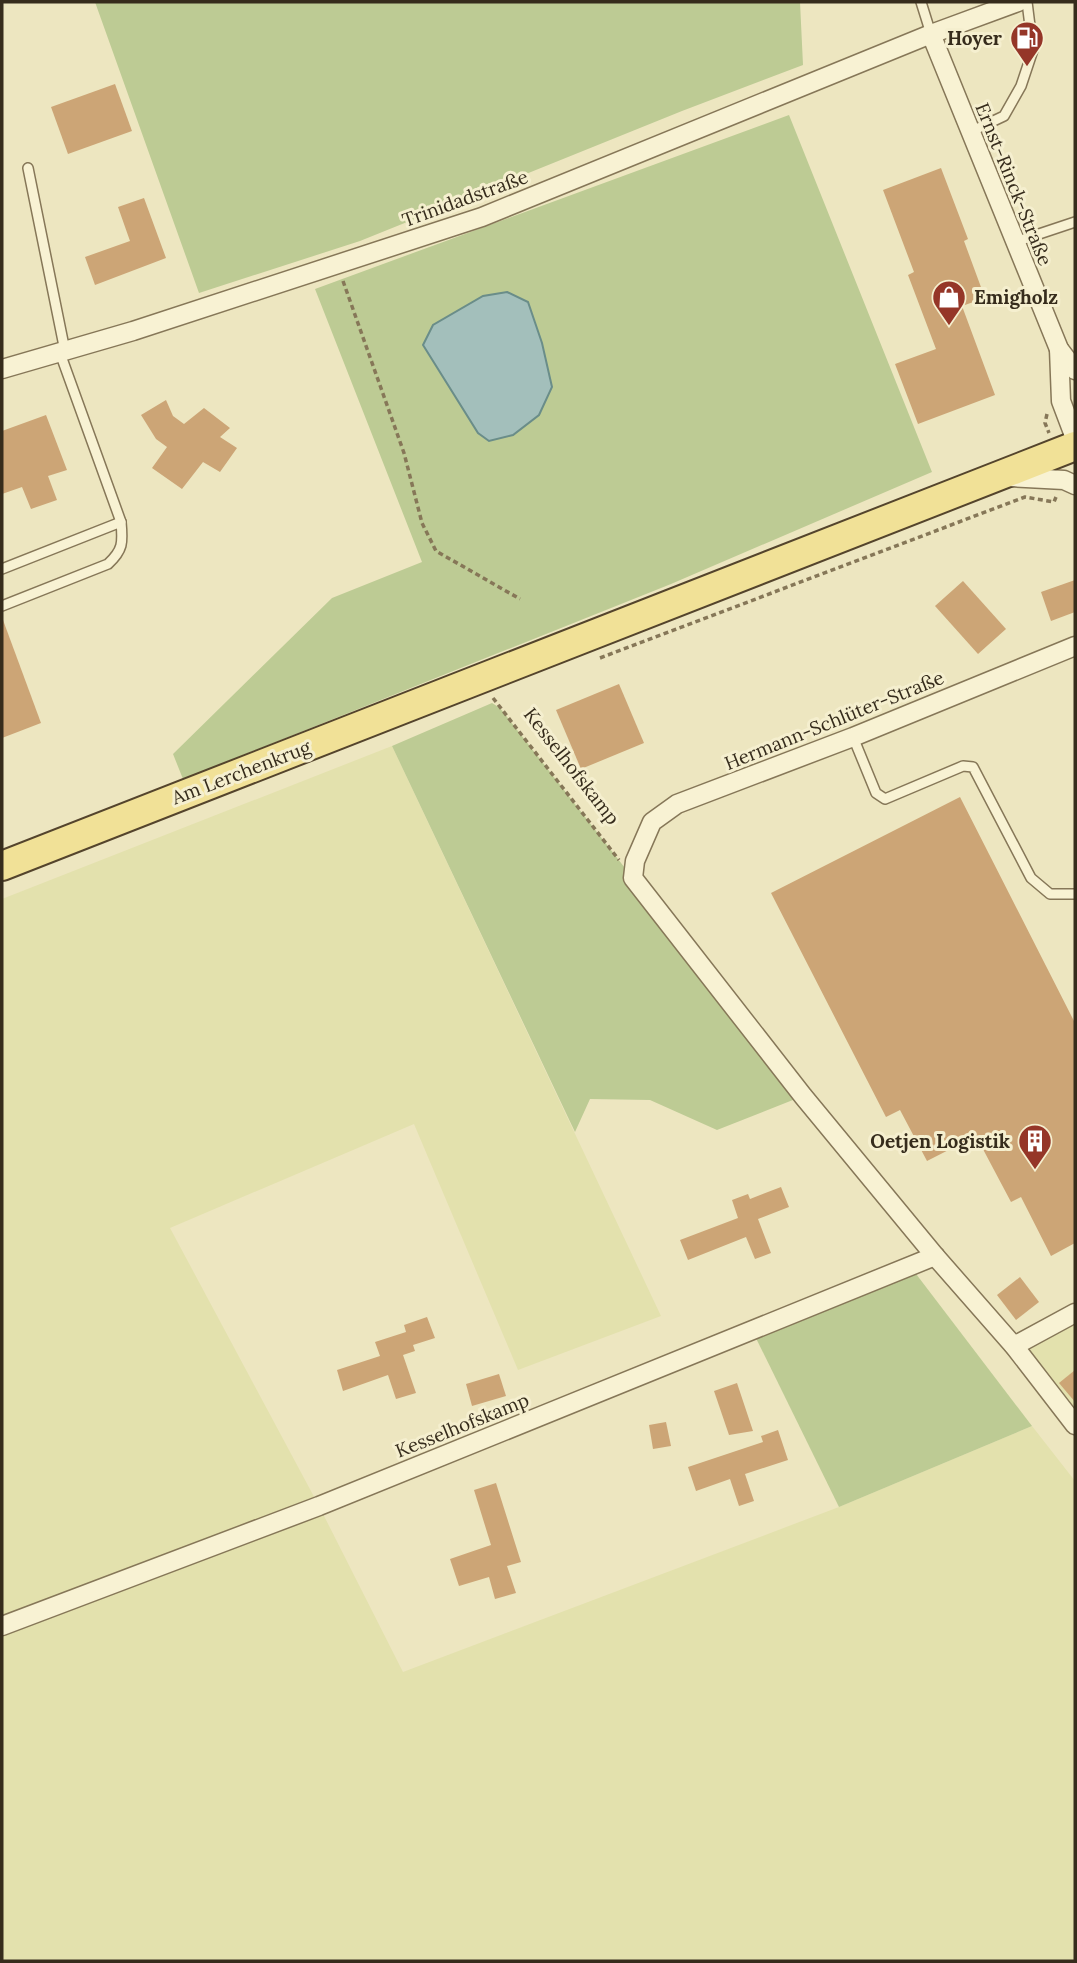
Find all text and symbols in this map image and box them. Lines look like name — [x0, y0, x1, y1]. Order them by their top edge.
fuel station icon: Hoyer — [1008, 19, 1046, 68]
place label: Hoyer — [947, 26, 1002, 50]
street label: Ernst-Rinck-Straße — [970, 99, 1058, 269]
street label: Trinidadstraße — [399, 164, 531, 232]
shop icon: Emigholz — [930, 278, 968, 327]
place label: Emigholz — [974, 285, 1058, 309]
street label: Hermann-Schlüter-Straße — [721, 665, 947, 775]
street label: Kesselhofskamp — [519, 703, 625, 829]
street label: Am Lerchenkrug — [167, 734, 314, 810]
building icon: Oetjen Logistik — [1016, 1122, 1054, 1171]
place label: Oetjen Logistik — [870, 1129, 1010, 1153]
street label: Kesselhofskamp — [392, 1387, 532, 1463]

